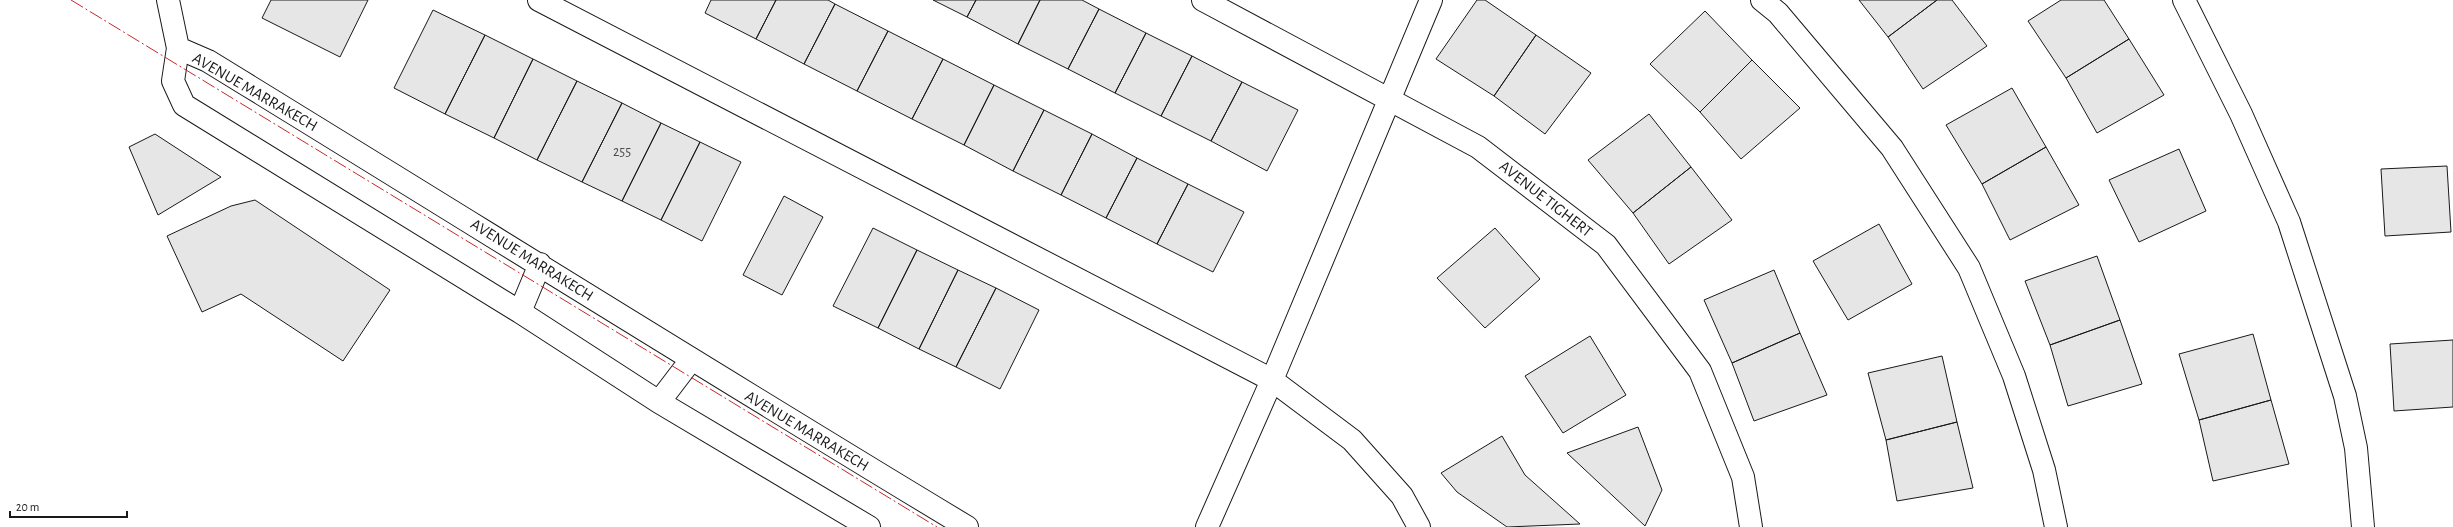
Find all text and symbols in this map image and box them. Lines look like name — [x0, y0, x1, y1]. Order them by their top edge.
street label: AVENUE MARRAKECH — [190, 50, 320, 134]
house number: 255 — [613, 145, 631, 159]
street label: AVENUE TIGHERT — [1496, 158, 1596, 240]
street label: AVENUE MARRAKECH — [468, 216, 596, 304]
street label: AVENUE MARRAKECH — [742, 388, 872, 474]
scale bar — [10, 493, 127, 519]
text: 20 m — [16, 501, 39, 513]

